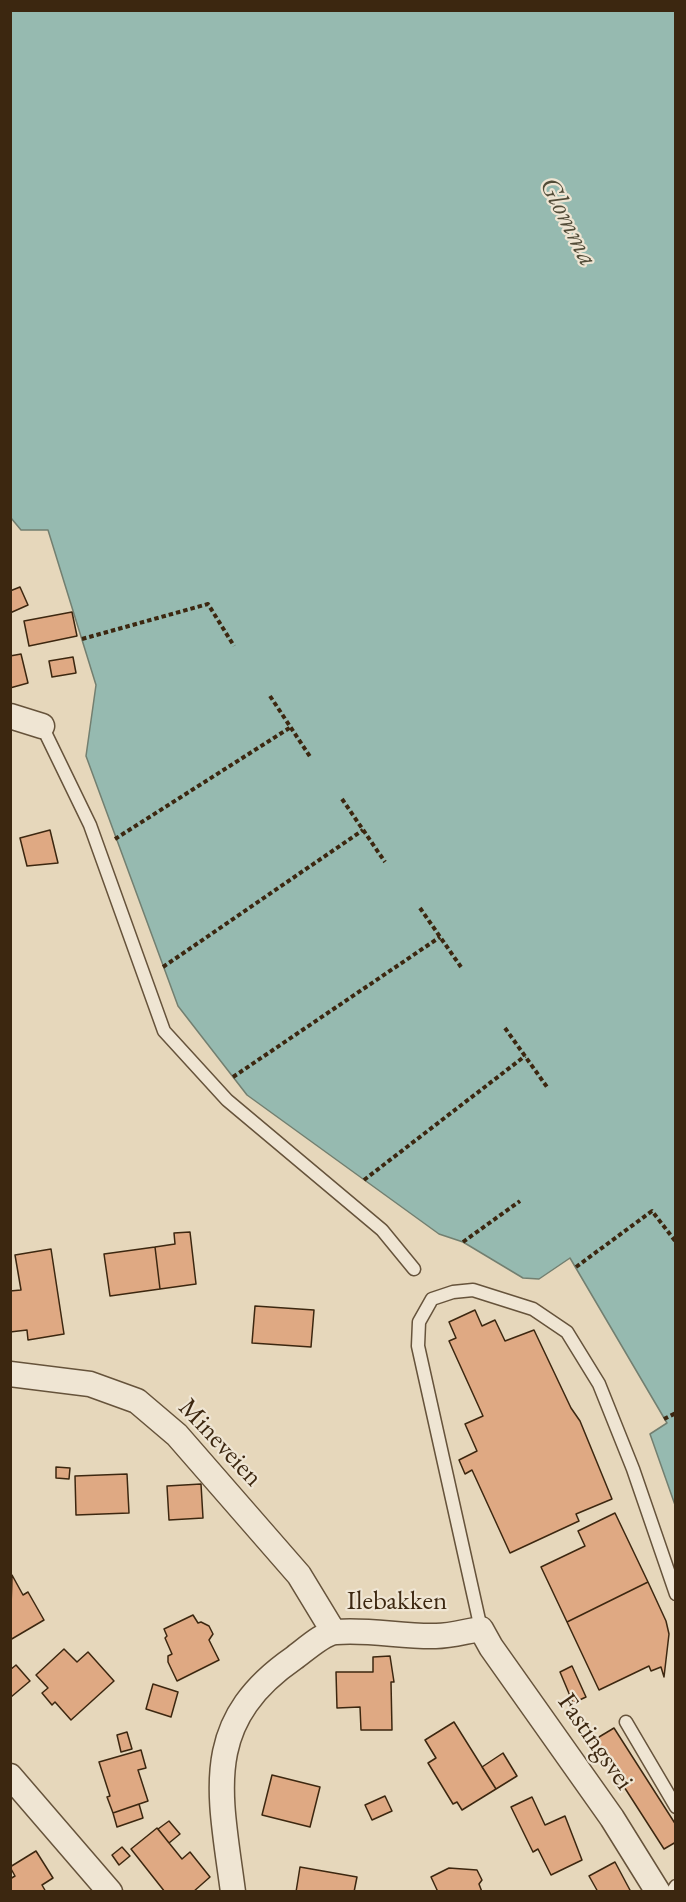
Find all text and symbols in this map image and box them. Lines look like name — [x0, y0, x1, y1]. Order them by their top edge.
water label: Glomma — [531, 172, 605, 272]
street label: Mineveien — [171, 1392, 269, 1494]
street label: Ilebakken — [347, 1586, 447, 1618]
street label: Fastingsvei — [550, 1687, 640, 1797]

